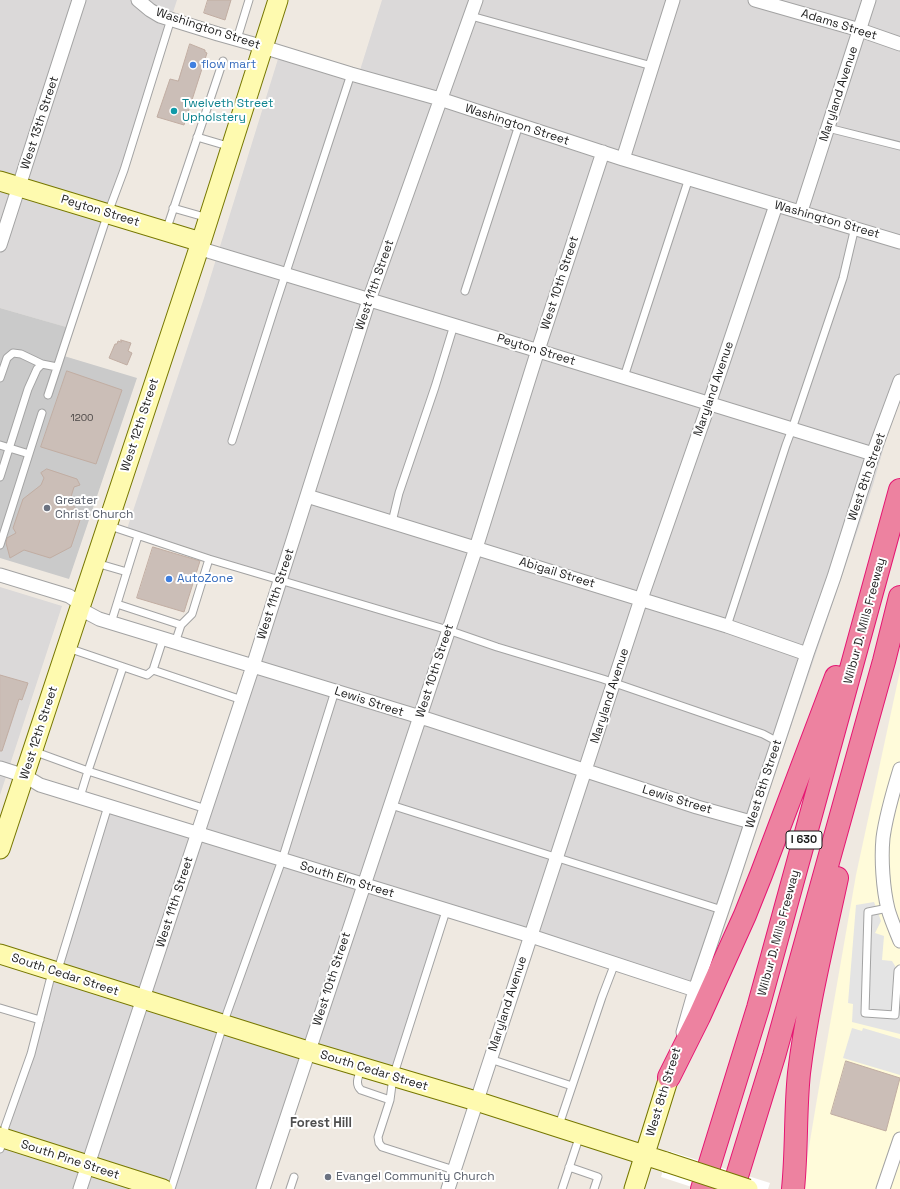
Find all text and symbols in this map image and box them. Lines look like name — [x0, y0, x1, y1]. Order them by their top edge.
street label: Washington Street — [154, 5, 262, 53]
street label: Adams Street — [799, 7, 879, 43]
street label: Maryland Avenue — [817, 44, 861, 144]
place label: flow mart — [201, 58, 256, 72]
marker: flow mart — [188, 60, 198, 70]
street label: West 13th Street — [18, 75, 62, 171]
place label: Twelveth Street Upholstery — [182, 97, 273, 125]
street label: Washington Street — [463, 101, 571, 149]
marker: Twelveth Street Upholstery — [169, 106, 179, 116]
street label: Peyton Street — [59, 192, 141, 230]
street label: Washington Street — [773, 198, 881, 242]
street label: West 10th Street — [538, 234, 582, 332]
street label: West 11th Street — [353, 238, 397, 332]
street label: Peyton Street — [495, 331, 577, 369]
street label: Maryland Avenue — [691, 340, 737, 438]
street label: West 12th Street — [118, 377, 162, 473]
house number: 1200 — [70, 412, 94, 424]
street label: West 8th Street — [845, 431, 889, 523]
place label: Greater Christ Church — [55, 494, 133, 522]
marker: Greater Christ Church — [42, 503, 52, 513]
street label: West 11th Street — [254, 547, 298, 641]
street label: Abigail Street — [517, 555, 597, 591]
street label: Wilbur D. Mills Freeway — [841, 556, 889, 686]
place label: AutoZone — [177, 572, 233, 586]
marker: AutoZone — [164, 574, 174, 584]
street label: West 10th Street — [413, 622, 457, 720]
street label: Maryland Avenue — [588, 646, 632, 746]
street label: Lewis Street — [332, 684, 406, 720]
street label: West 12th Street — [17, 685, 61, 781]
street label: West 8th Street — [743, 738, 785, 830]
street label: Lewis Street — [640, 783, 714, 817]
road number: I 630 — [786, 831, 822, 849]
street label: West 11th Street — [153, 855, 197, 949]
street label: South Elm Street — [298, 859, 396, 901]
street label: Wilbur D. Mills Freeway — [755, 868, 803, 998]
street label: West 10th Street — [310, 930, 354, 1028]
street label: South Cedar Street — [10, 951, 120, 999]
street label: Maryland Avenue — [486, 954, 530, 1054]
street label: West 8th Street — [644, 1046, 684, 1138]
street label: South Cedar Street — [318, 1048, 430, 1094]
district label: Forest Hill — [290, 1115, 352, 1131]
street label: South Pine Street — [19, 1137, 121, 1183]
place label: Evangel Community Church — [336, 1170, 495, 1184]
marker: Evangel Community Church — [323, 1172, 333, 1182]

